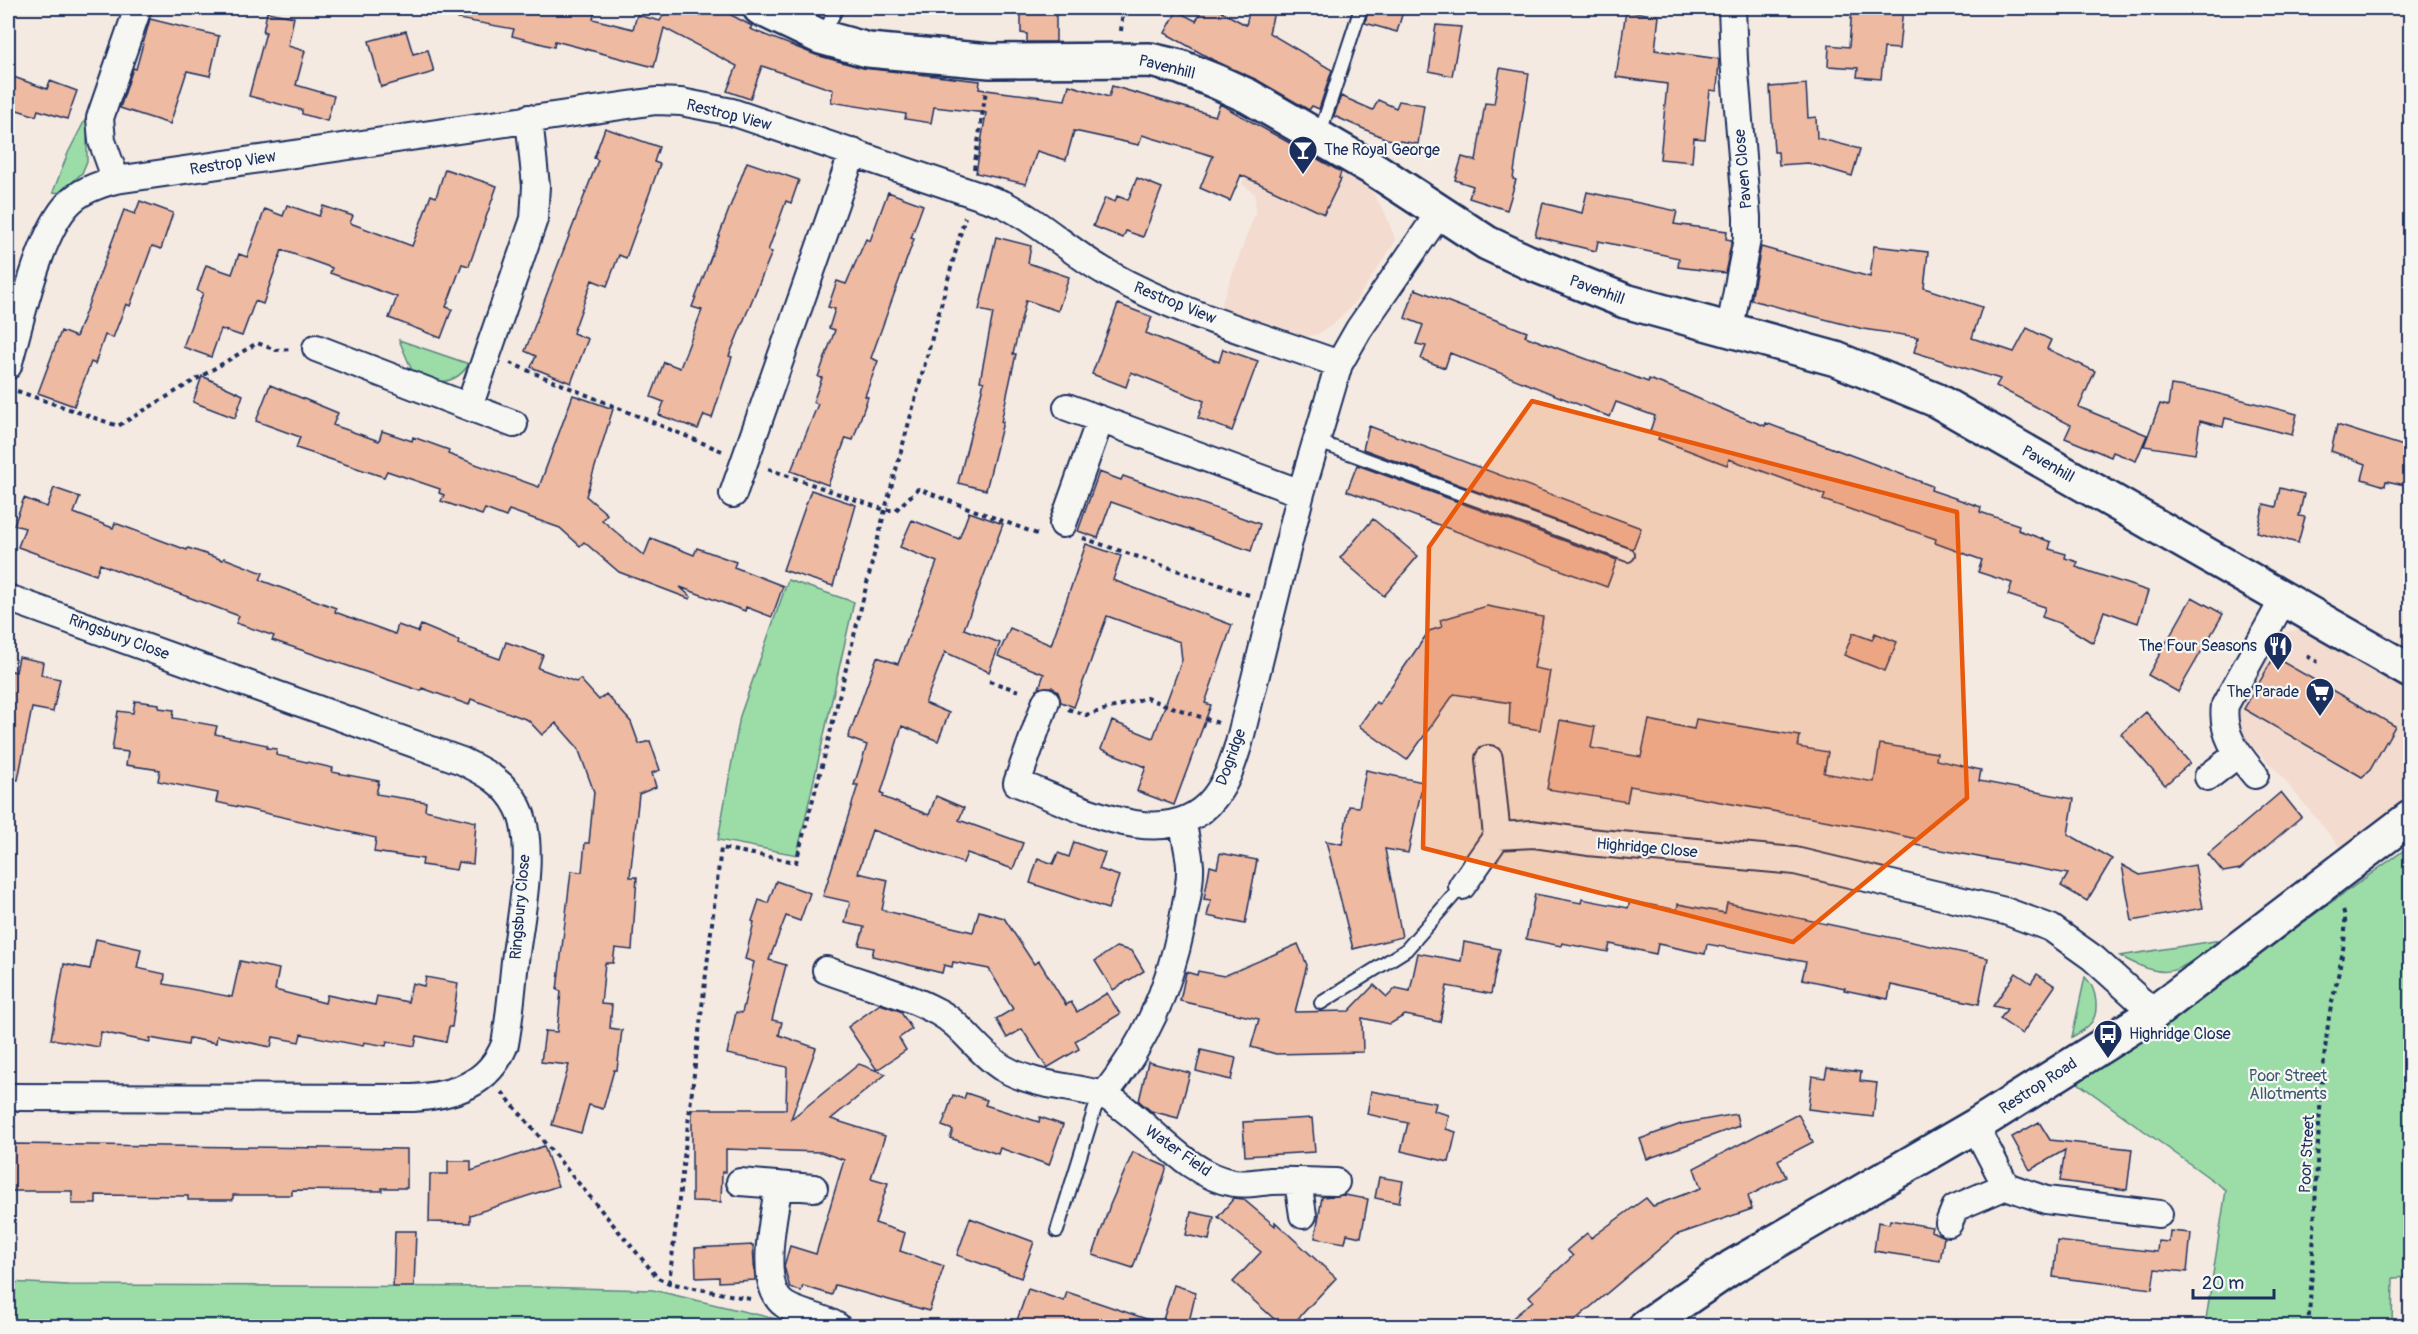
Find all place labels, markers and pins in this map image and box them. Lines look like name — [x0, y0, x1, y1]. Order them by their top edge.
bar icon: The Royal George — [1287, 134, 1319, 176]
place label: The Royal George — [1324, 140, 1440, 160]
restaurant icon: The Four Seasons — [2262, 630, 2294, 672]
place label: The Four Seasons — [2138, 636, 2257, 656]
supermarket icon: The Parade — [2304, 676, 2336, 718]
place label: The Parade — [2227, 682, 2299, 702]
bus stop icon: Highridge Close — [2092, 1018, 2124, 1060]
place label: Highridge Close — [2129, 1024, 2231, 1044]

